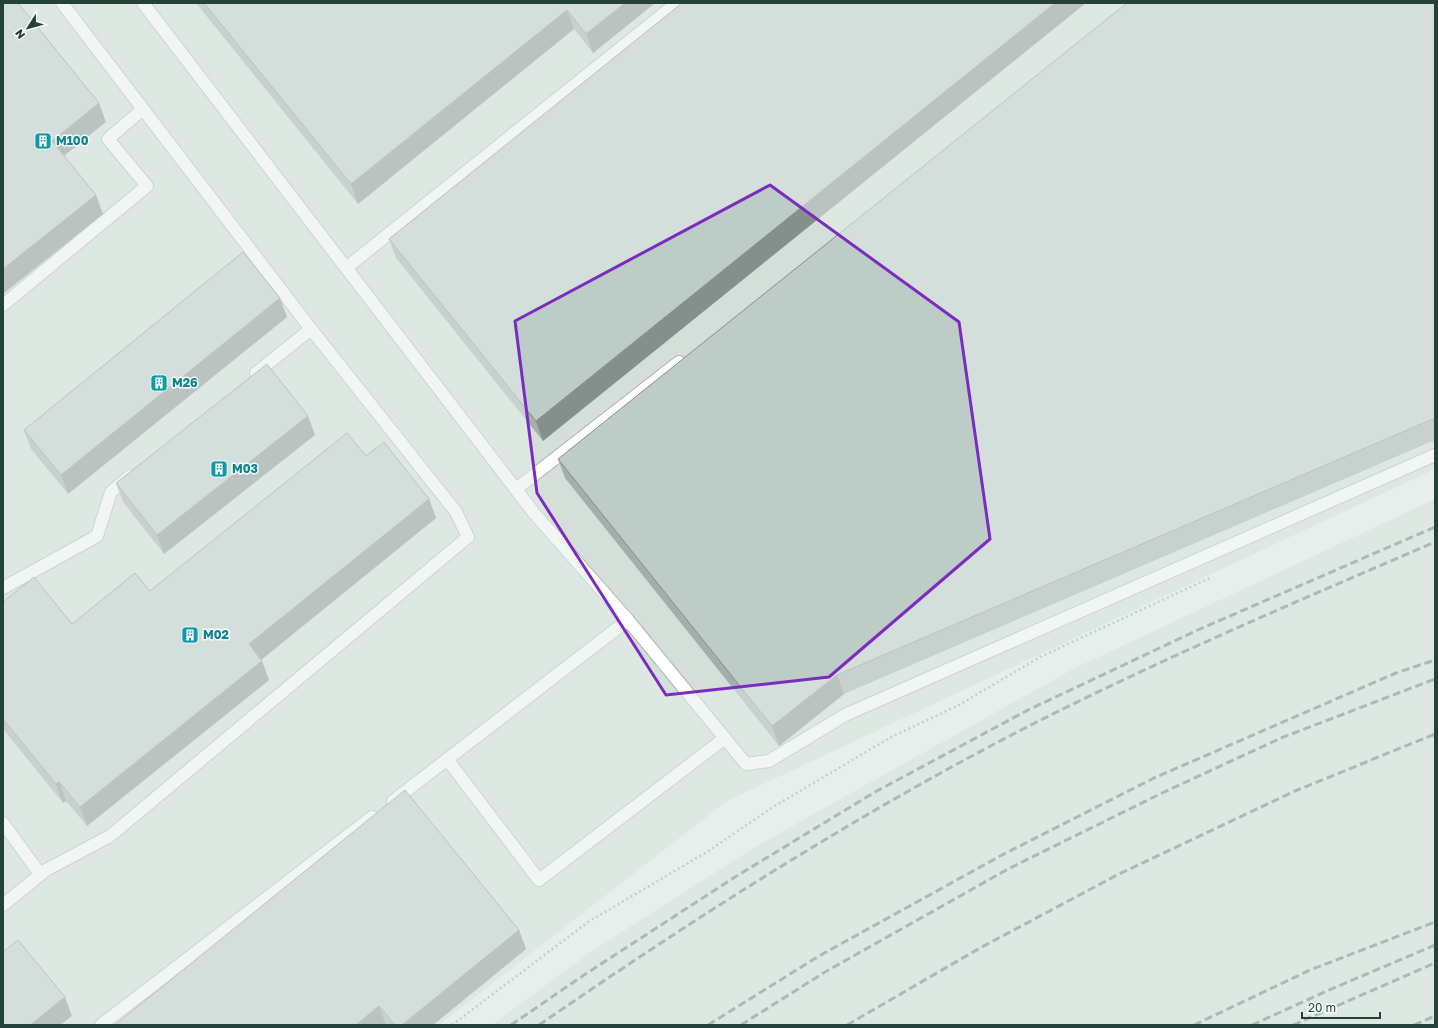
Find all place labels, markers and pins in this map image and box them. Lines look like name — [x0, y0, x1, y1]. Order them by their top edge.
building icon: M100 — [33, 131, 53, 151]
place label: M100 — [56, 133, 89, 148]
building icon: M26 — [149, 373, 169, 393]
place label: M26 — [172, 375, 198, 390]
building icon: M03 — [209, 459, 229, 479]
place label: M03 — [232, 461, 258, 476]
building icon: M02 — [180, 625, 200, 645]
place label: M02 — [203, 627, 229, 642]

